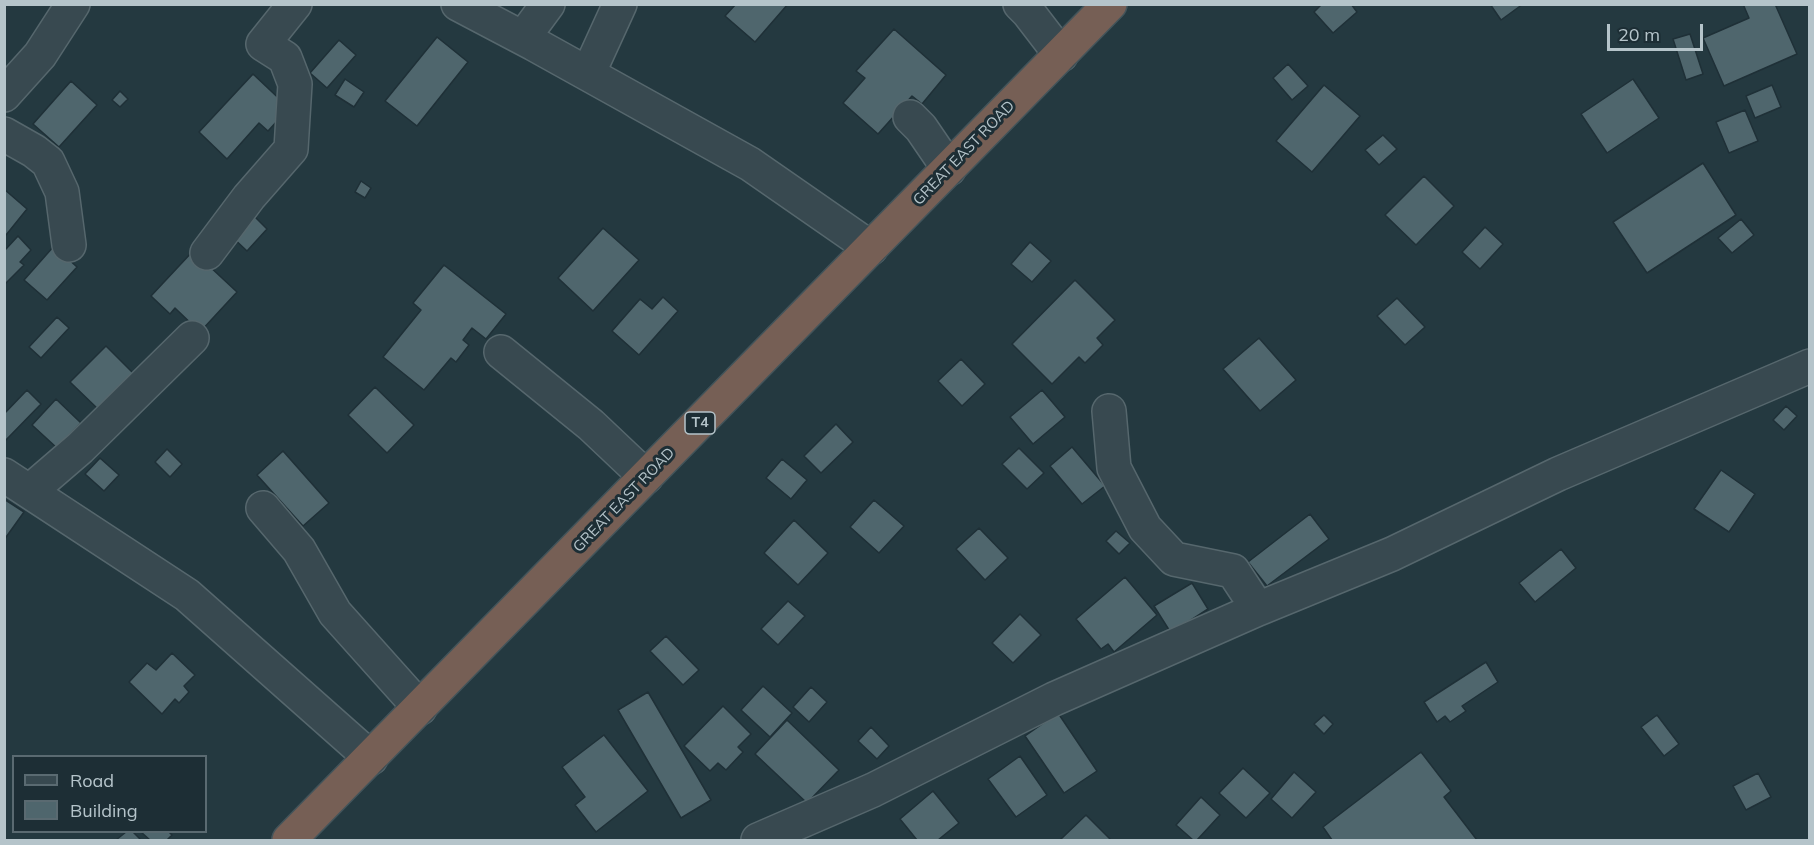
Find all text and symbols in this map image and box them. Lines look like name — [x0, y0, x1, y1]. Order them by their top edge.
scale bar — [1610, 12, 1706, 50]
text: 20 m — [1618, 23, 1660, 46]
street label: GREAT EAST ROAD — [909, 97, 1019, 209]
road number: T4 — [685, 412, 715, 434]
street label: GREAT EAST ROAD — [569, 444, 679, 556]
legend — [12, 755, 207, 833]
text: Road — [70, 769, 114, 792]
text: Building — [70, 799, 138, 822]

